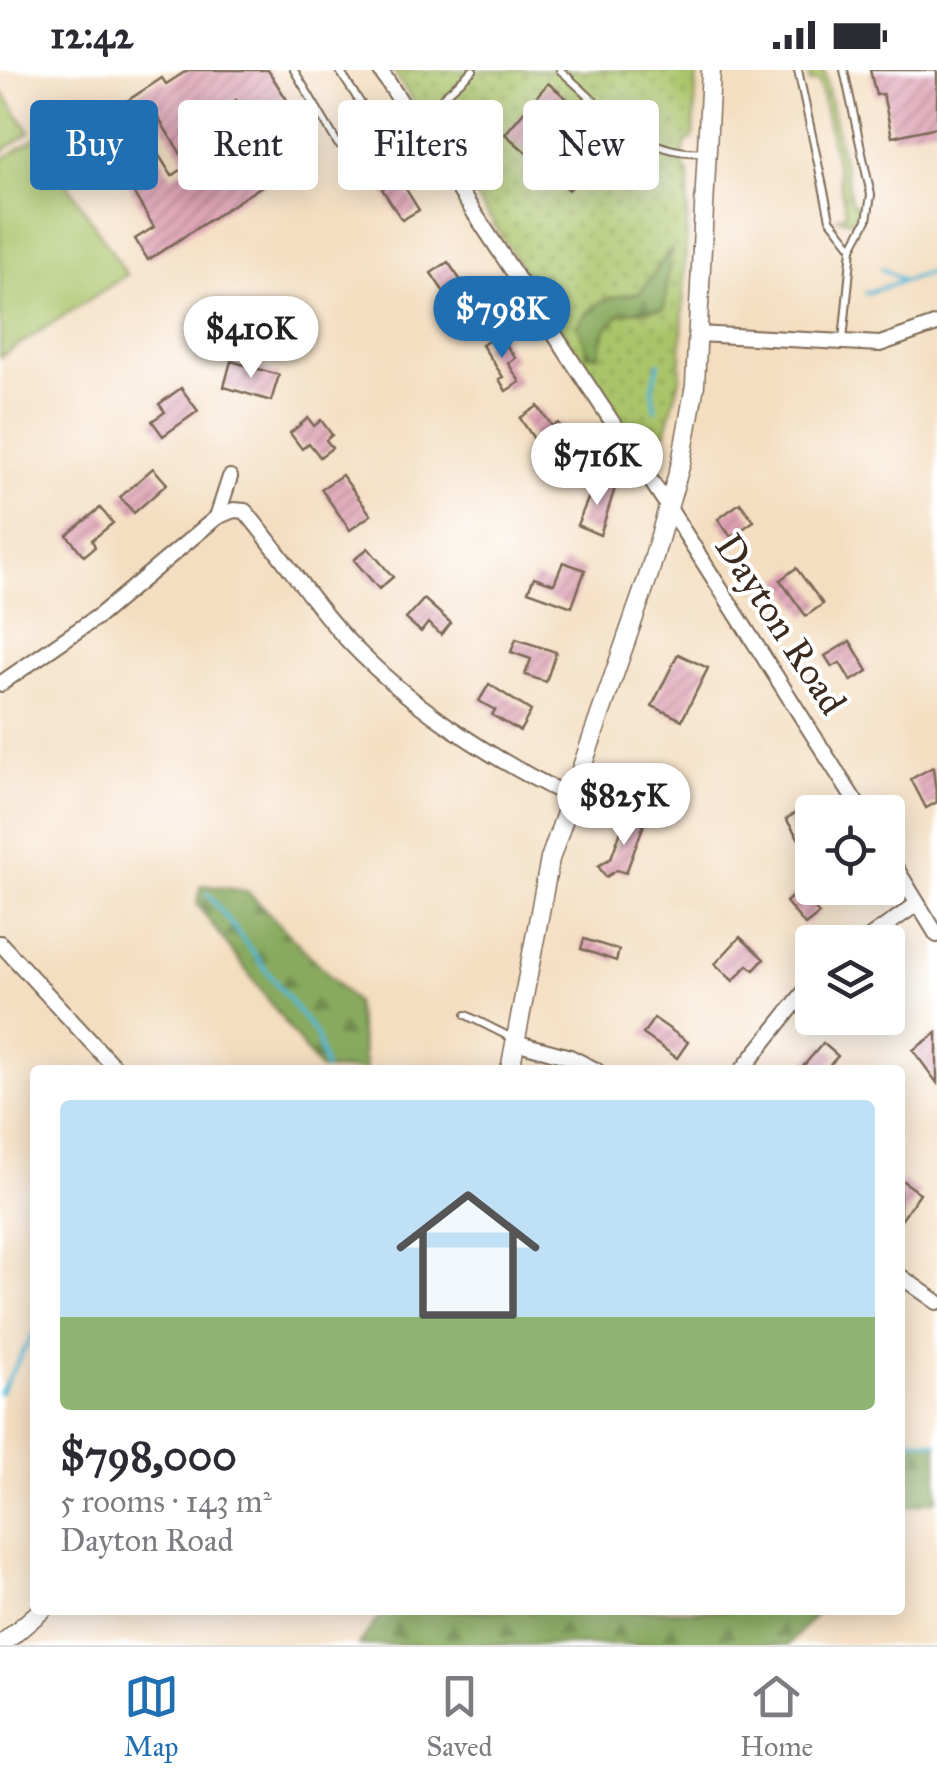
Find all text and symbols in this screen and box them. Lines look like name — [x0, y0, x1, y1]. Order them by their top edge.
text: 12:42 — [50, 12, 133, 58]
chip: Buy — [30, 100, 158, 190]
chip: Rent — [178, 100, 318, 190]
chip: Filters — [338, 100, 503, 190]
chip: New — [523, 100, 659, 190]
pin: $798K — [432, 276, 572, 361]
text: $798K — [455, 289, 549, 328]
pin: $410K — [181, 296, 321, 381]
text: $410K — [206, 309, 296, 348]
pin: $716K — [527, 423, 667, 508]
text: $716K — [553, 436, 641, 475]
street label: Dayton Road — [706, 525, 856, 723]
pin: $825K — [554, 763, 694, 848]
text: $825K — [579, 776, 669, 815]
map controls — [795, 795, 905, 1035]
button: locate — [795, 795, 905, 905]
button: layers — [795, 925, 905, 1035]
icon: home — [378, 1165, 558, 1345]
text: $798,000 — [60, 1430, 237, 1482]
text: 5 rooms · 143 m² — [60, 1482, 272, 1521]
text: Dayton Road — [60, 1521, 233, 1560]
tab: Map — [124, 1669, 179, 1764]
tab: Saved — [426, 1669, 493, 1764]
tab: Home — [740, 1669, 813, 1764]

